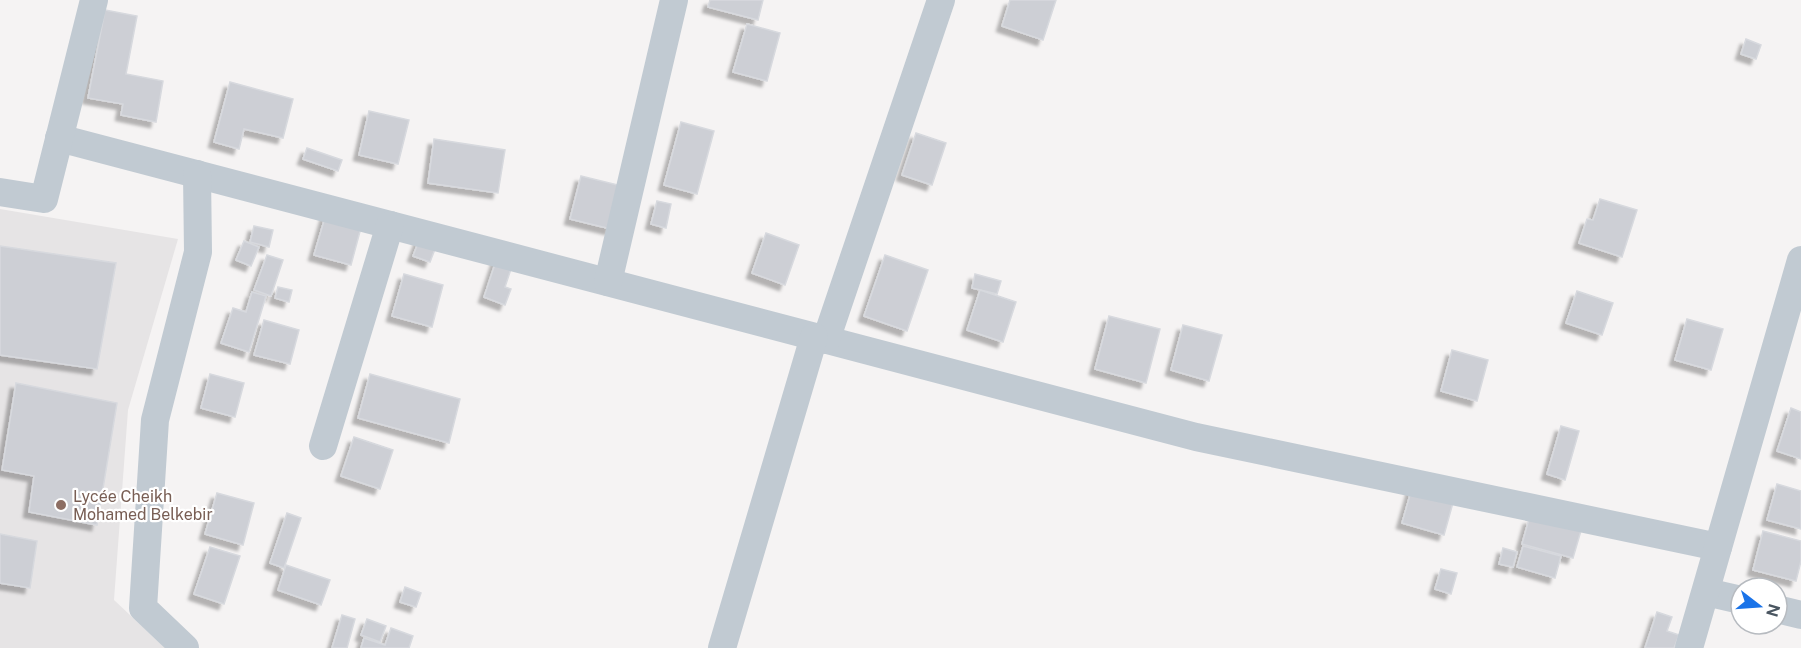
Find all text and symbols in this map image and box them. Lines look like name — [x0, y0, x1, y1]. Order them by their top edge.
place label: Lycée Cheikh Mohamed Belkebir — [73, 487, 213, 524]
marker: Lycée Cheikh Mohamed Belkebir — [54, 498, 68, 512]
north arrow — [1729, 576, 1789, 636]
text: N — [1762, 601, 1784, 619]

